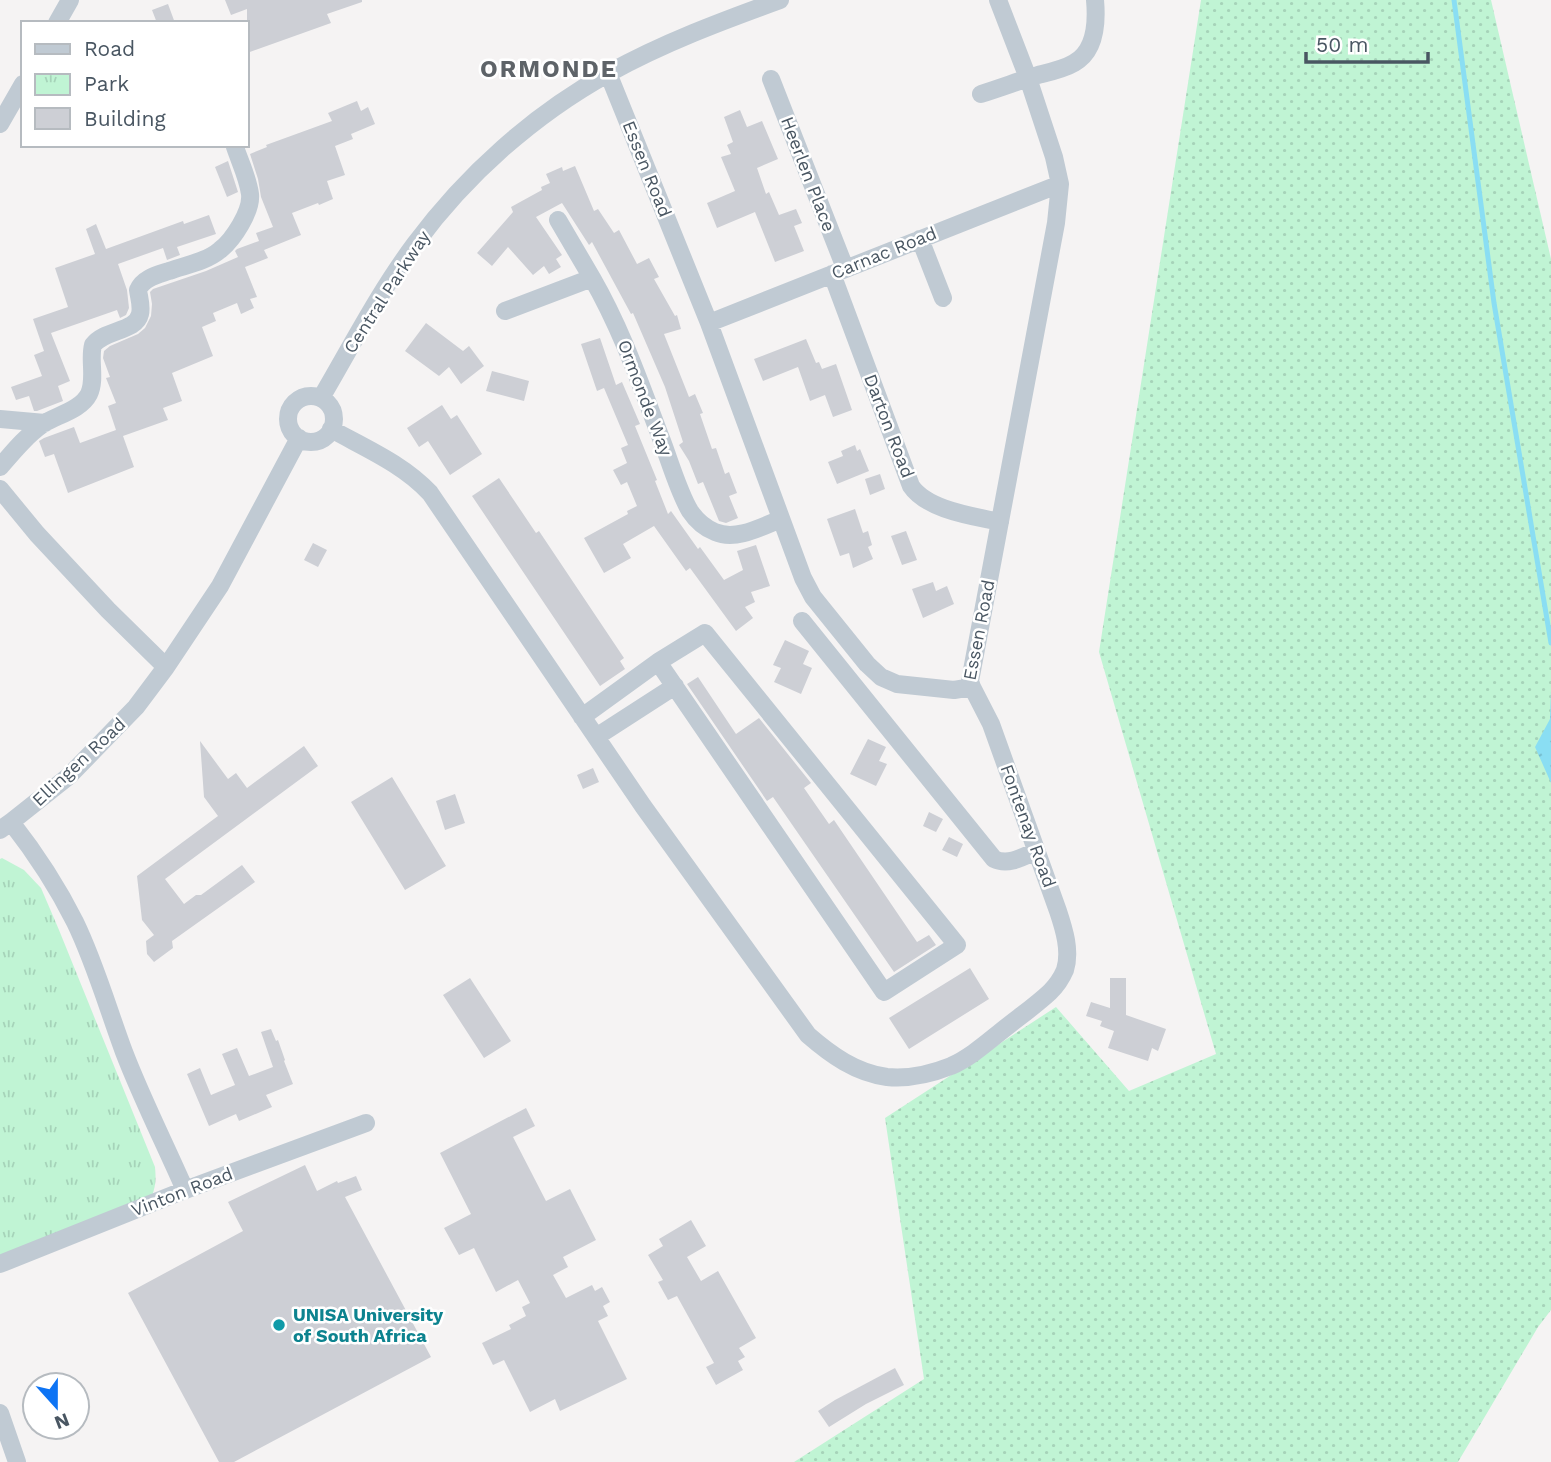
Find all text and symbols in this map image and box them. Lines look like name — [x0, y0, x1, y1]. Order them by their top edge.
legend — [21, 21, 248, 147]
scale bar — [1306, 21, 1428, 65]
text: 50 m — [1316, 32, 1368, 57]
text: Road — [84, 36, 135, 61]
district label: ORMONDE — [480, 55, 618, 83]
text: Park — [84, 71, 129, 96]
text: Building — [84, 106, 166, 131]
street label: Heerlen Place — [777, 113, 840, 234]
street label: Essen Road — [619, 118, 676, 220]
street label: Carnac Road — [828, 222, 939, 283]
street label: Central Parkway — [339, 226, 434, 357]
street label: Ormonde Way — [614, 337, 678, 460]
street label: Darton Road — [860, 371, 919, 481]
street label: Essen Road — [958, 578, 999, 682]
street label: Ellingen Road — [28, 713, 130, 810]
street label: Fontenay Road — [996, 761, 1060, 890]
street label: Vinton Road — [128, 1163, 236, 1221]
place label: UNISA University of South Africa — [293, 1304, 444, 1346]
marker: UNISA University of South Africa — [271, 1317, 287, 1333]
north arrow — [21, 1371, 91, 1441]
text: N — [51, 1408, 73, 1435]

